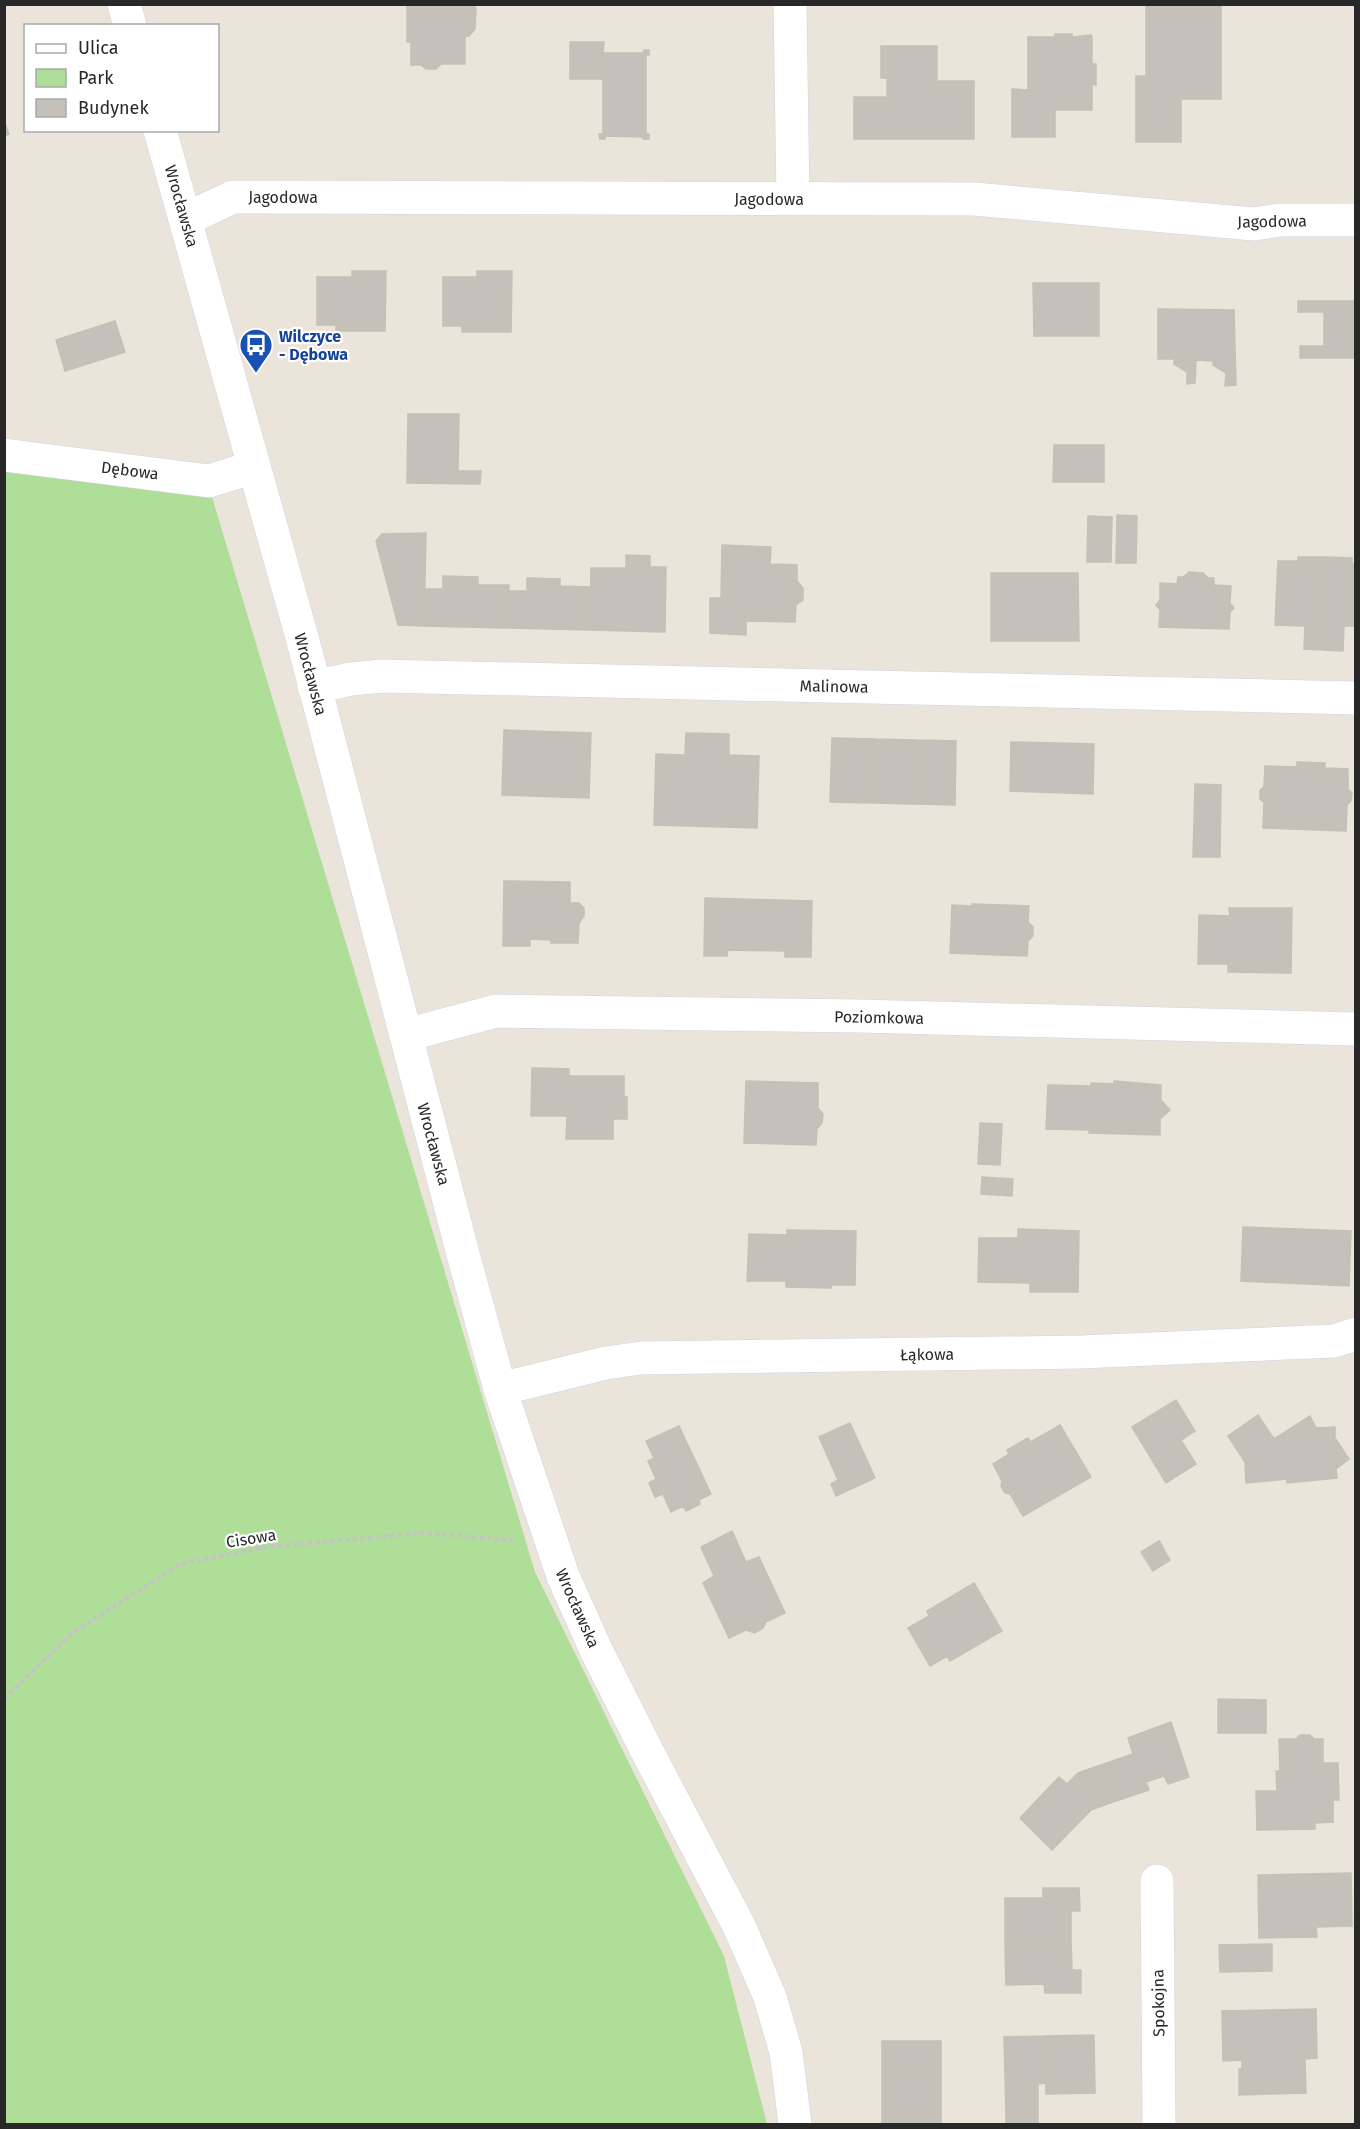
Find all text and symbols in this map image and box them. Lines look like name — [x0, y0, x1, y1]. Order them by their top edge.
legend — [24, 24, 219, 132]
text: Ulica — [78, 37, 118, 59]
text: Park — [78, 67, 114, 89]
text: Budynek — [78, 97, 149, 119]
street label: Wrocławska — [161, 163, 202, 249]
street label: Jagodowa — [248, 188, 318, 207]
street label: Jagodowa — [734, 190, 804, 209]
street label: Jagodowa — [1237, 211, 1307, 232]
bus stop icon: Wilczyce - Dębowa — [238, 327, 274, 374]
place label: Wilczyce - Dębowa — [279, 327, 348, 364]
street label: Dębowa — [100, 458, 160, 483]
street label: Wrocławska — [290, 631, 331, 717]
street label: Malinowa — [799, 676, 869, 697]
street label: Poziomkowa — [834, 1007, 924, 1028]
street label: Wrocławska — [413, 1101, 454, 1187]
street label: Łąkowa — [900, 1345, 954, 1365]
street label: Cisowa — [225, 1525, 277, 1552]
street label: Wrocławska — [552, 1566, 603, 1651]
street label: Spokojna — [1148, 1969, 1169, 2037]

